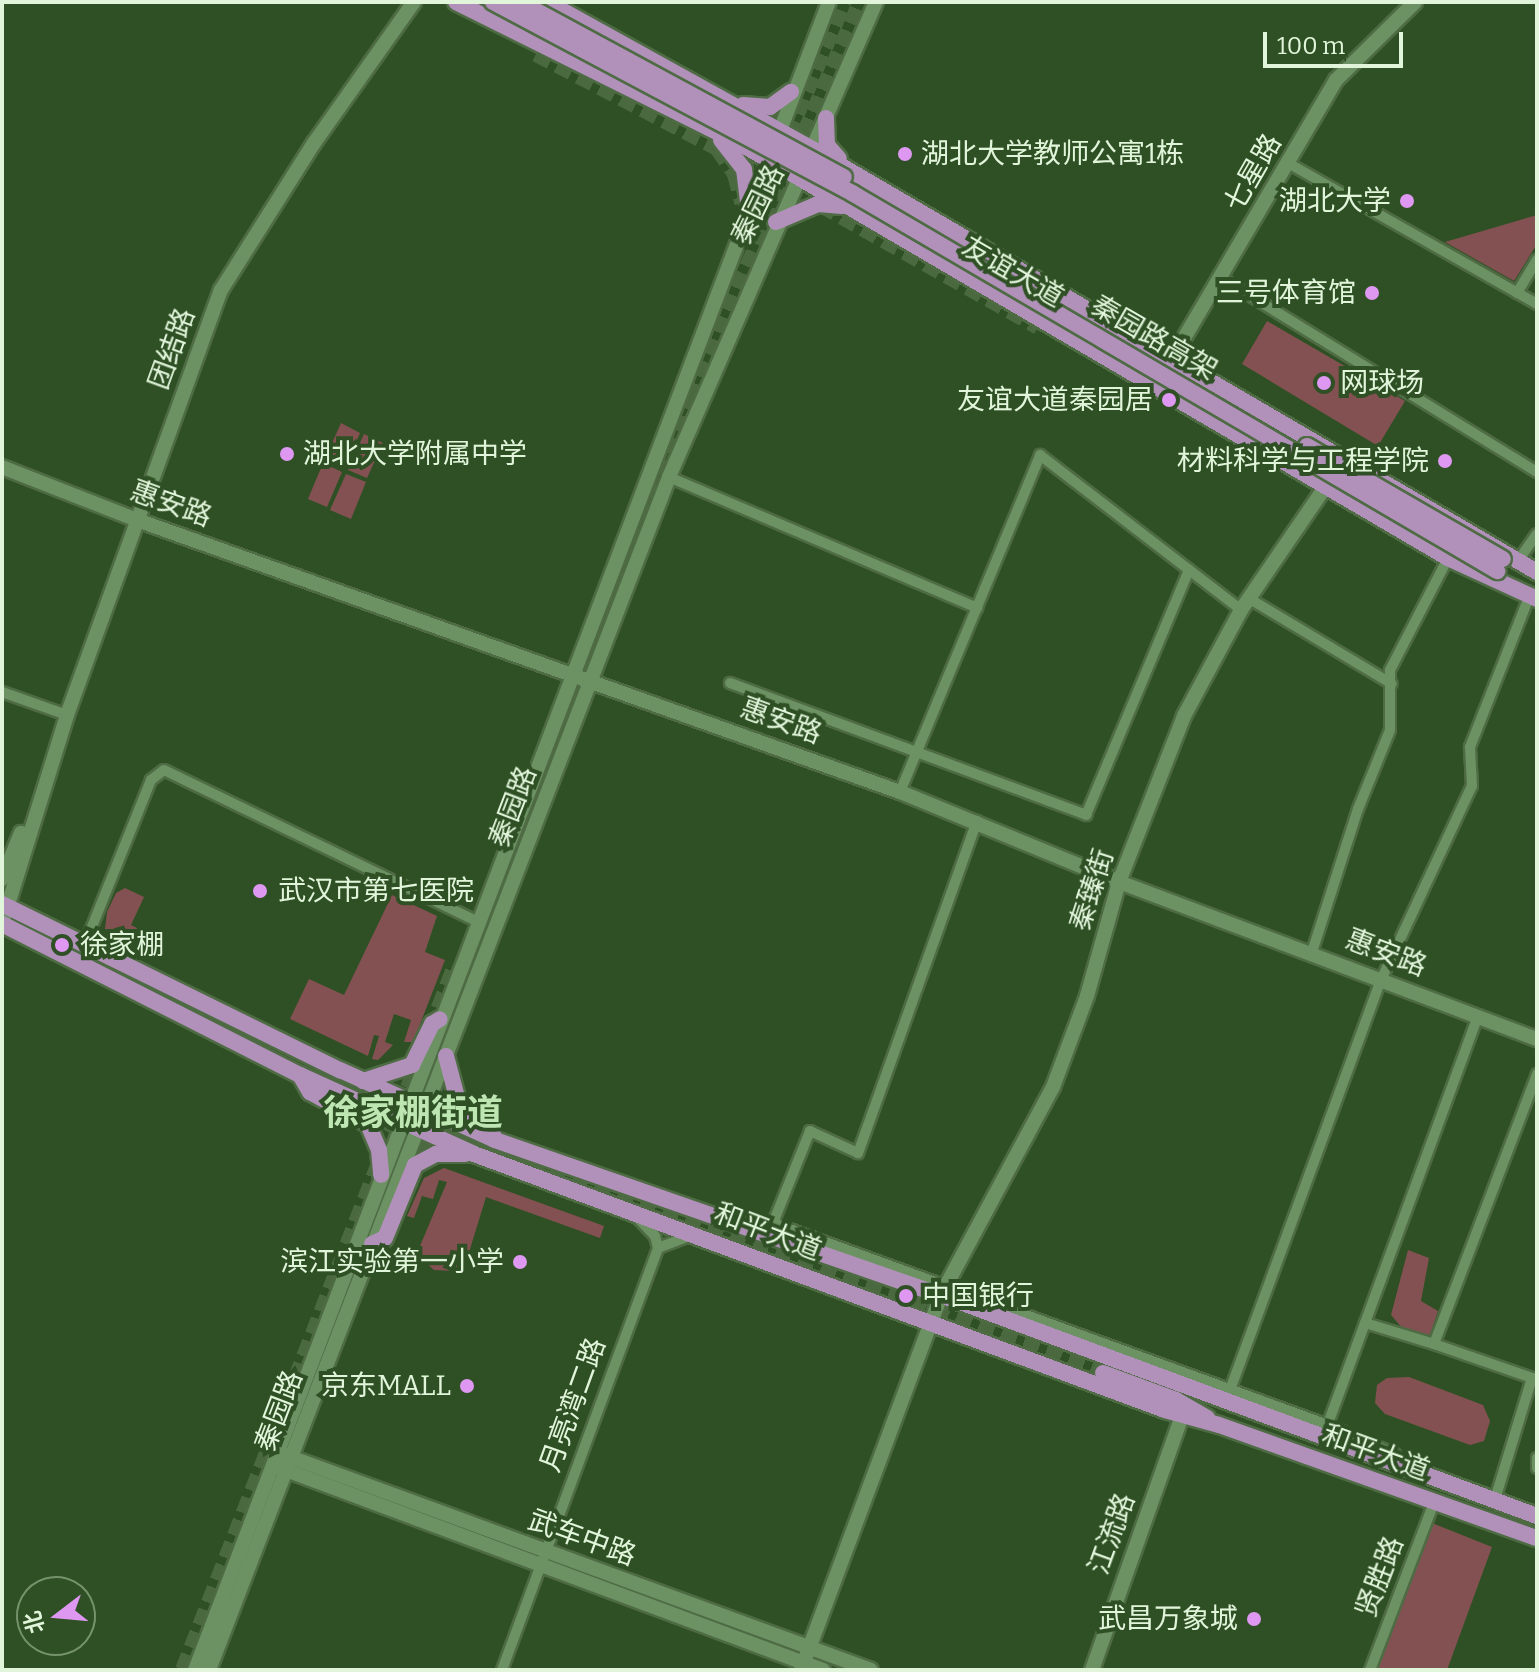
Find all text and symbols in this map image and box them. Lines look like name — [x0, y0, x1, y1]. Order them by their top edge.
scale bar — [1267, 16, 1407, 66]
text: 100 m — [1277, 32, 1345, 60]
street label: 七星路 — [1217, 128, 1289, 218]
place label: 湖北大学教师公寓1栋 — [921, 137, 1184, 171]
marker: 湖北大学教师公寓1栋 — [896, 145, 914, 163]
street label: 秦园路 — [724, 160, 792, 250]
place label: 湖北大学 — [1279, 184, 1391, 218]
marker: 湖北大学 — [1398, 192, 1416, 210]
street label: 友谊大道 — [956, 229, 1070, 315]
place label: 三号体育馆 — [1216, 276, 1356, 310]
marker: 三号体育馆 — [1363, 284, 1381, 302]
street label: 秦园路高架 — [1085, 288, 1223, 388]
street label: 团结路 — [142, 304, 202, 394]
place label: 网球场 — [1340, 366, 1424, 400]
marker: 网球场 — [1315, 374, 1333, 392]
place label: 友谊大道秦园居 — [957, 383, 1153, 417]
marker: 友谊大道秦园居 — [1160, 391, 1178, 409]
place label: 湖北大学附属中学 — [303, 437, 527, 471]
place label: 材料科学与工程学院 — [1177, 444, 1429, 478]
marker: 湖北大学附属中学 — [278, 445, 296, 463]
marker: 材料科学与工程学院 — [1436, 452, 1454, 470]
street label: 惠安路 — [126, 474, 216, 534]
street label: 惠安路 — [736, 691, 826, 751]
street label: 秦园路 — [482, 762, 544, 852]
street label: 秦臻街 — [1063, 845, 1121, 935]
place label: 武汉市第七医院 — [278, 874, 474, 908]
marker: 武汉市第七医院 — [249, 880, 271, 902]
street label: 惠安路 — [1341, 922, 1431, 984]
place label: 徐家棚 — [80, 928, 164, 962]
marker: 徐家棚 — [51, 934, 73, 956]
district label: 徐家棚街道 — [323, 1092, 503, 1136]
street label: 和平大道 — [710, 1196, 826, 1268]
place label: 滨江实验第一小学 — [280, 1245, 504, 1279]
marker: 滨江实验第一小学 — [511, 1253, 529, 1271]
place label: 中国银行 — [922, 1279, 1034, 1313]
marker: 中国银行 — [897, 1287, 915, 1305]
street label: 月亮湾二路 — [533, 1333, 613, 1477]
street label: 秦园路 — [248, 1366, 310, 1456]
place label: 京东MALL — [321, 1369, 451, 1403]
marker: 京东MALL — [458, 1377, 476, 1395]
street label: 和平大道 — [1318, 1418, 1434, 1488]
street label: 江流路 — [1082, 1489, 1142, 1579]
street label: 武车中路 — [524, 1503, 640, 1573]
street label: 贤胜路 — [1349, 1532, 1411, 1622]
north arrow — [16, 1576, 96, 1656]
place label: 武昌万象城 — [1098, 1602, 1238, 1636]
text: 北 — [18, 1608, 50, 1637]
marker: 武昌万象城 — [1245, 1610, 1263, 1628]

